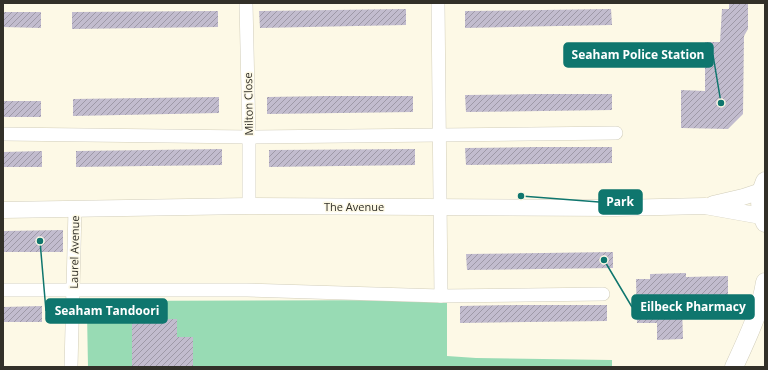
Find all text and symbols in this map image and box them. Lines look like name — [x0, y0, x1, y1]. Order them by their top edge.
callout: Seaham Police Station — [564, 43, 713, 67]
text: Seaham Police Station — [572, 46, 704, 63]
street label: Milton Close — [240, 72, 256, 136]
callout: Park — [599, 190, 642, 214]
text: Park — [606, 193, 634, 210]
street label: The Avenue — [324, 199, 384, 214]
street label: Laurel Avenue — [66, 215, 82, 289]
callout: Eilbeck Pharmacy — [632, 295, 754, 319]
text: Eilbeck Pharmacy — [640, 298, 746, 315]
callout: Seaham Tandoori — [46, 299, 167, 323]
text: Seaham Tandoori — [55, 302, 159, 319]

